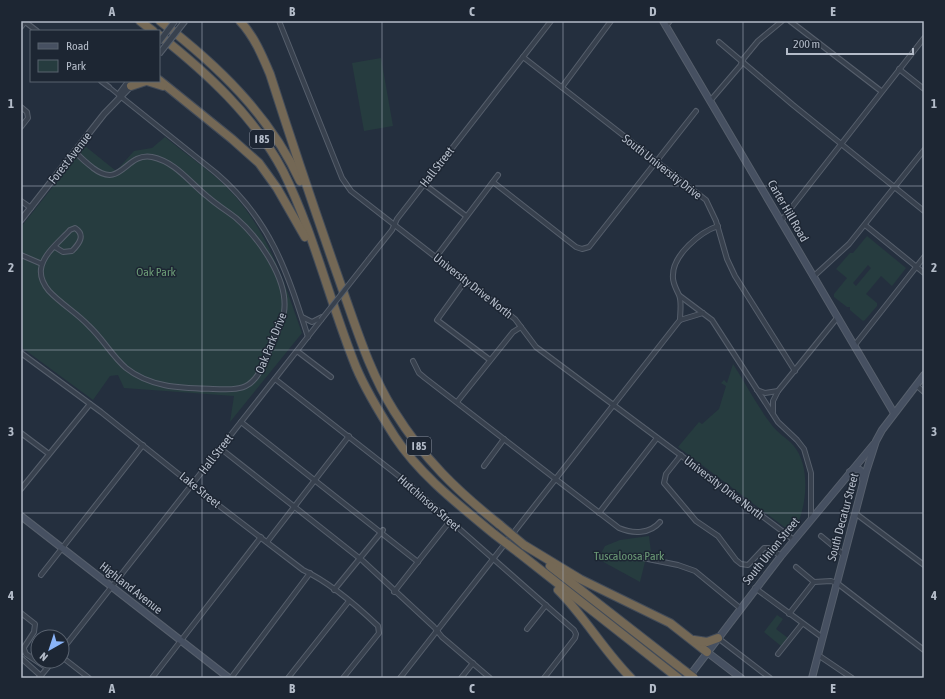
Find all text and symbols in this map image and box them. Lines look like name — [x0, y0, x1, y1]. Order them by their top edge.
text: A — [108, 4, 116, 19]
text: B — [289, 4, 296, 19]
text: C — [469, 4, 475, 19]
text: D — [649, 4, 657, 19]
text: E — [830, 4, 836, 19]
legend — [30, 30, 160, 82]
scale bar — [787, 30, 913, 56]
text: 200 m — [793, 37, 820, 51]
text: Road — [66, 39, 89, 53]
text: Park — [66, 59, 87, 73]
text: 1 — [8, 96, 14, 111]
text: 1 — [931, 96, 937, 111]
street label: Forest Avenue — [45, 129, 95, 187]
road number: I 85 — [250, 130, 274, 148]
street label: South University Drive — [619, 132, 705, 202]
street label: Hall Street — [417, 144, 457, 190]
street label: Carter Hill Road — [765, 178, 811, 244]
street label: University Drive North — [431, 251, 515, 321]
text: 2 — [8, 260, 14, 275]
text: 2 — [931, 260, 937, 275]
park label: Oak Park — [136, 265, 176, 279]
street label: Oak Park Drive — [252, 310, 290, 376]
text: 3 — [8, 424, 14, 439]
text: 3 — [931, 424, 937, 439]
street label: Hall Street — [196, 431, 236, 477]
road number: I 85 — [407, 437, 431, 455]
street label: University Drive North — [681, 453, 767, 523]
street label: Lake Street — [177, 469, 224, 511]
street label: South Decatur Street — [825, 471, 862, 562]
street label: Hutchinson Street — [395, 472, 464, 534]
street label: South Union Street — [740, 514, 803, 587]
park label: Tuscaloosa Park — [594, 549, 665, 563]
street label: Highland Avenue — [97, 559, 165, 617]
text: 4 — [7, 588, 14, 603]
text: 4 — [930, 588, 937, 603]
north arrow — [30, 629, 70, 669]
text: N — [37, 650, 50, 663]
text: A — [108, 681, 116, 696]
text: B — [289, 681, 296, 696]
text: C — [469, 681, 475, 696]
text: D — [649, 681, 657, 696]
text: E — [830, 681, 836, 696]

